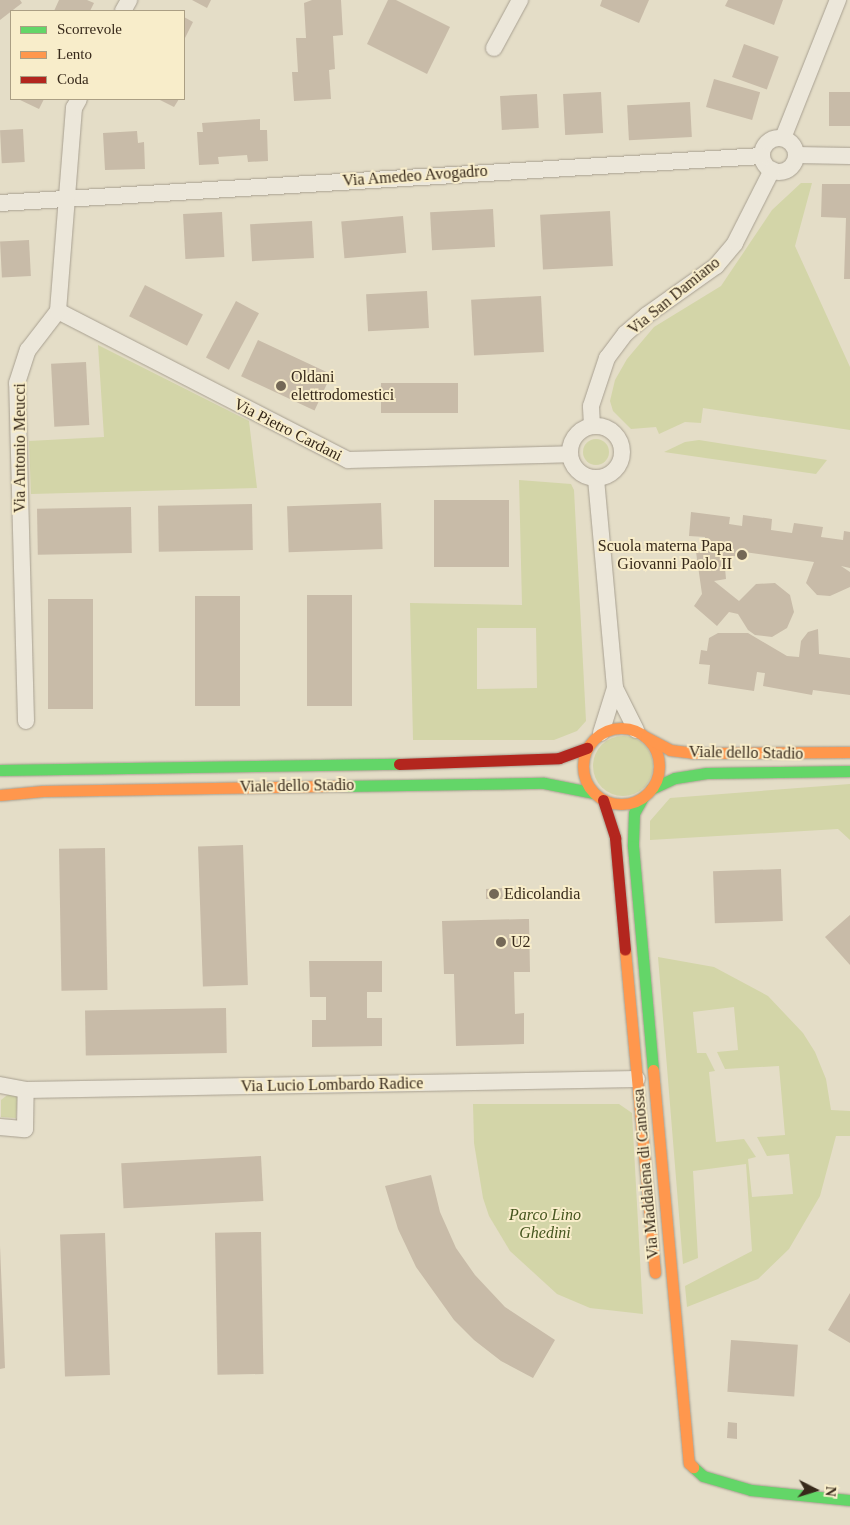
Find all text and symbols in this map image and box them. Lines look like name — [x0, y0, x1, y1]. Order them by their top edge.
legend — [10, 10, 185, 100]
text: Scorrevole — [57, 21, 122, 37]
text: Lento — [57, 46, 92, 62]
text: Coda — [57, 71, 89, 87]
street label: Via Amedeo Avogadro — [341, 161, 489, 191]
street label: Via San Damiano — [624, 253, 724, 339]
place label: Oldani elettrodomestici — [291, 367, 394, 405]
marker: Oldani elettrodomestici — [275, 380, 287, 392]
street label: Via Antonio Meucci — [10, 383, 30, 513]
street label: Via Pietro Cardani — [231, 394, 345, 466]
place label: Scuola materna Papa Giovanni Paolo II — [598, 536, 732, 574]
marker: Scuola materna Papa Giovanni Paolo II — [736, 549, 748, 561]
street label: Viale dello Stadio — [689, 742, 803, 764]
street label: Viale dello Stadio — [240, 775, 354, 797]
place label: Edicolandia — [504, 884, 580, 904]
marker: Edicolandia — [488, 888, 500, 900]
place label: U2 — [511, 932, 531, 952]
marker: U2 — [495, 936, 507, 948]
street label: Via Lucio Lombardo Radice — [241, 1074, 423, 1096]
street label: Via Maddalena di Canossa — [629, 1088, 663, 1260]
park label: Parco Lino Ghedini — [509, 1205, 581, 1243]
north arrow — [790, 1465, 840, 1515]
text: N — [823, 1486, 838, 1497]

